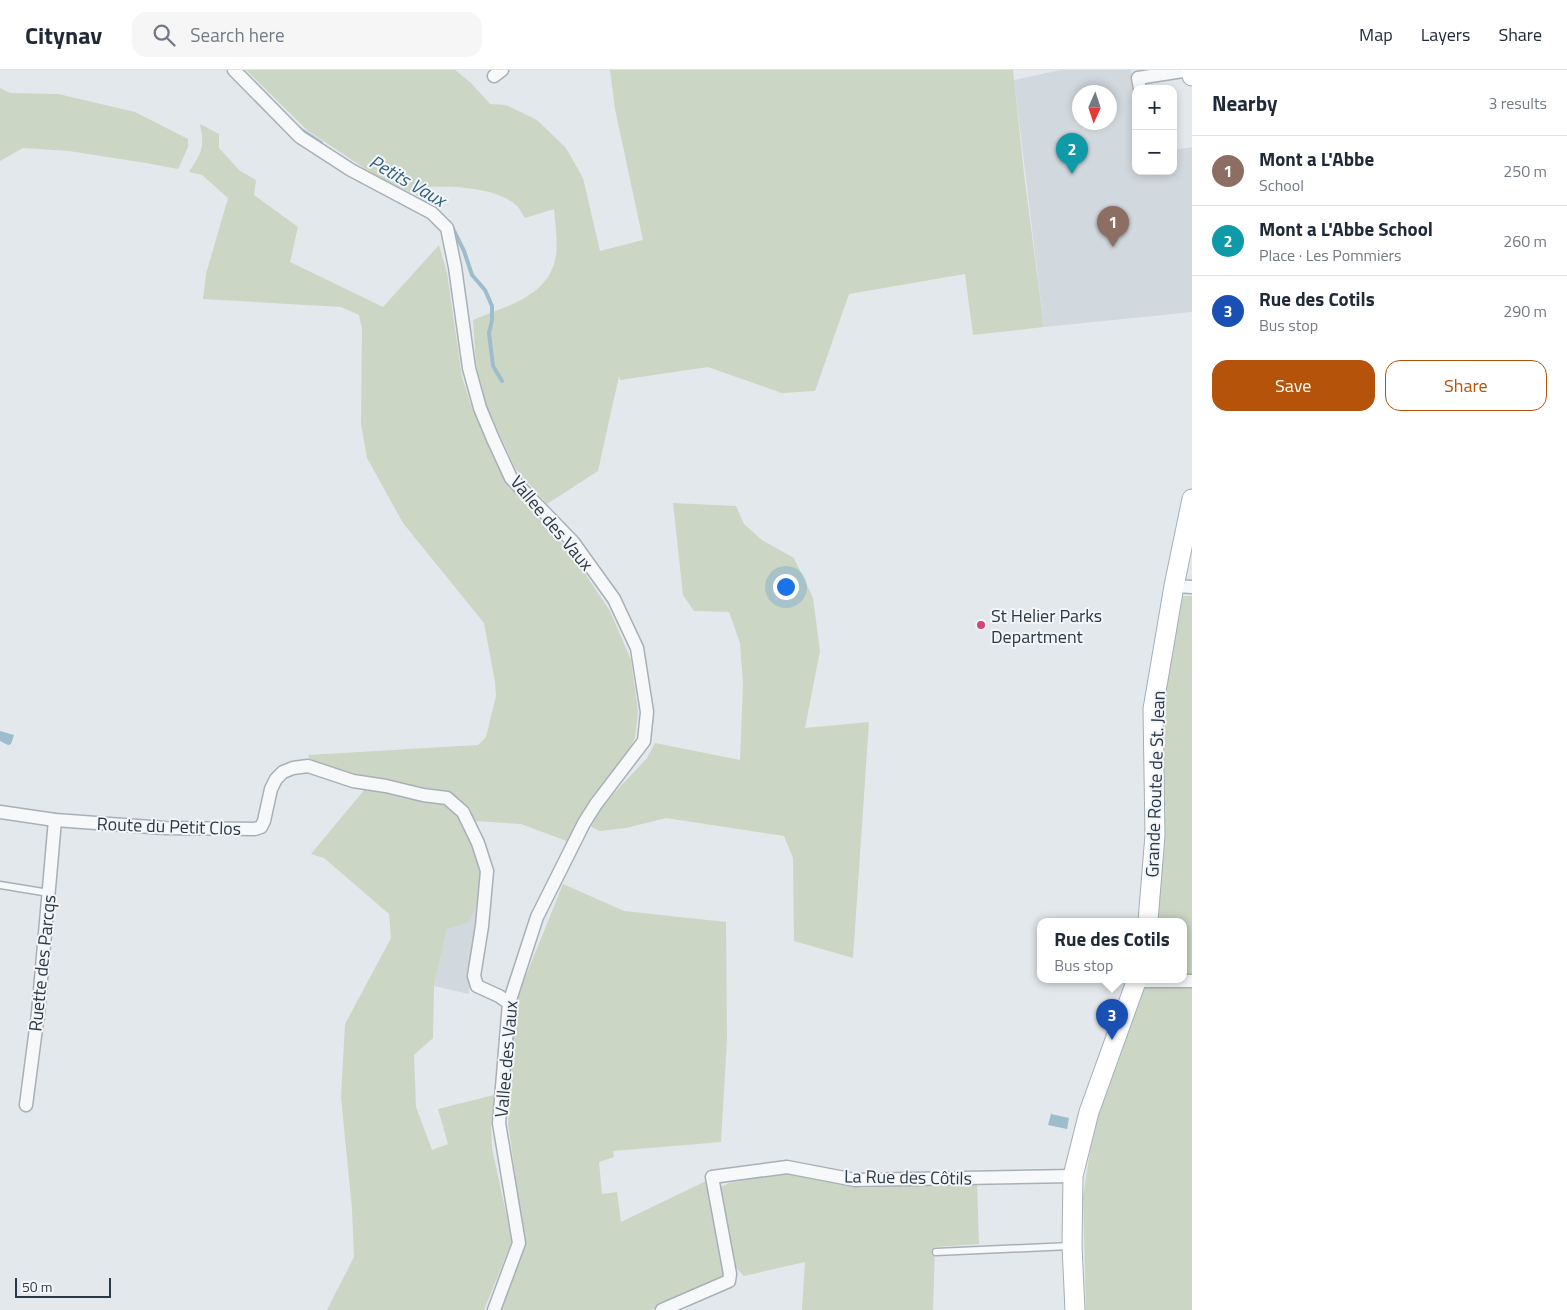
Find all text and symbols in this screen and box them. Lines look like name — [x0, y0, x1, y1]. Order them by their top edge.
search box — [132, 12, 482, 57]
text: Citynav — [25, 17, 102, 53]
text: Search here — [190, 20, 285, 49]
icon: search — [150, 21, 178, 49]
text: Map — [1359, 21, 1393, 48]
text: Layers — [1421, 21, 1470, 48]
text: Share — [1498, 21, 1542, 48]
north arrow — [1072, 85, 1117, 130]
map controls — [1132, 85, 1177, 175]
button: + — [1132, 85, 1177, 130]
text: Nearby — [1212, 87, 1277, 119]
text: 3 results — [1488, 91, 1547, 115]
button: − — [1132, 130, 1177, 175]
pin: 2 — [1056, 133, 1088, 174]
text: Mont a L'Abbe — [1259, 144, 1374, 173]
water label: Petits Vaux — [364, 146, 453, 215]
text: 1 — [1224, 159, 1232, 183]
text: 250 m — [1503, 159, 1547, 183]
text: School — [1259, 173, 1304, 197]
pin: 1 — [1097, 206, 1129, 247]
text: Mont a L'Abbe School — [1259, 214, 1433, 243]
text: 2 — [1224, 229, 1232, 253]
text: 260 m — [1503, 229, 1547, 253]
text: Place · Les Pommiers — [1259, 243, 1401, 267]
text: Rue des Cotils — [1259, 284, 1375, 313]
text: 3 — [1224, 299, 1232, 323]
text: 290 m — [1503, 299, 1547, 323]
text: Bus stop — [1259, 313, 1318, 337]
button: Save — [1212, 360, 1375, 411]
button: Share — [1385, 360, 1547, 411]
street label: Vallee des Vaux — [504, 469, 600, 577]
your location — [773, 574, 799, 600]
place label: St Helier Parks Department — [991, 602, 1102, 650]
marker: St Helier Parks Department — [975, 619, 987, 631]
street label: Grande Route de St. Jean — [1138, 690, 1172, 878]
street label: Route du Petit Clos — [96, 810, 242, 842]
street label: Ruette des Parcqs — [21, 893, 63, 1033]
popup — [1037, 918, 1187, 983]
text: Rue des Cotils — [1054, 924, 1170, 953]
text: Bus stop — [1054, 953, 1113, 977]
street label: Vallee des Vaux — [487, 999, 525, 1119]
pin: 3 — [1096, 999, 1128, 1040]
street label: La Rue des Côtils — [844, 1162, 972, 1192]
scale bar — [15, 1275, 111, 1298]
text: 50 m — [22, 1276, 52, 1297]

